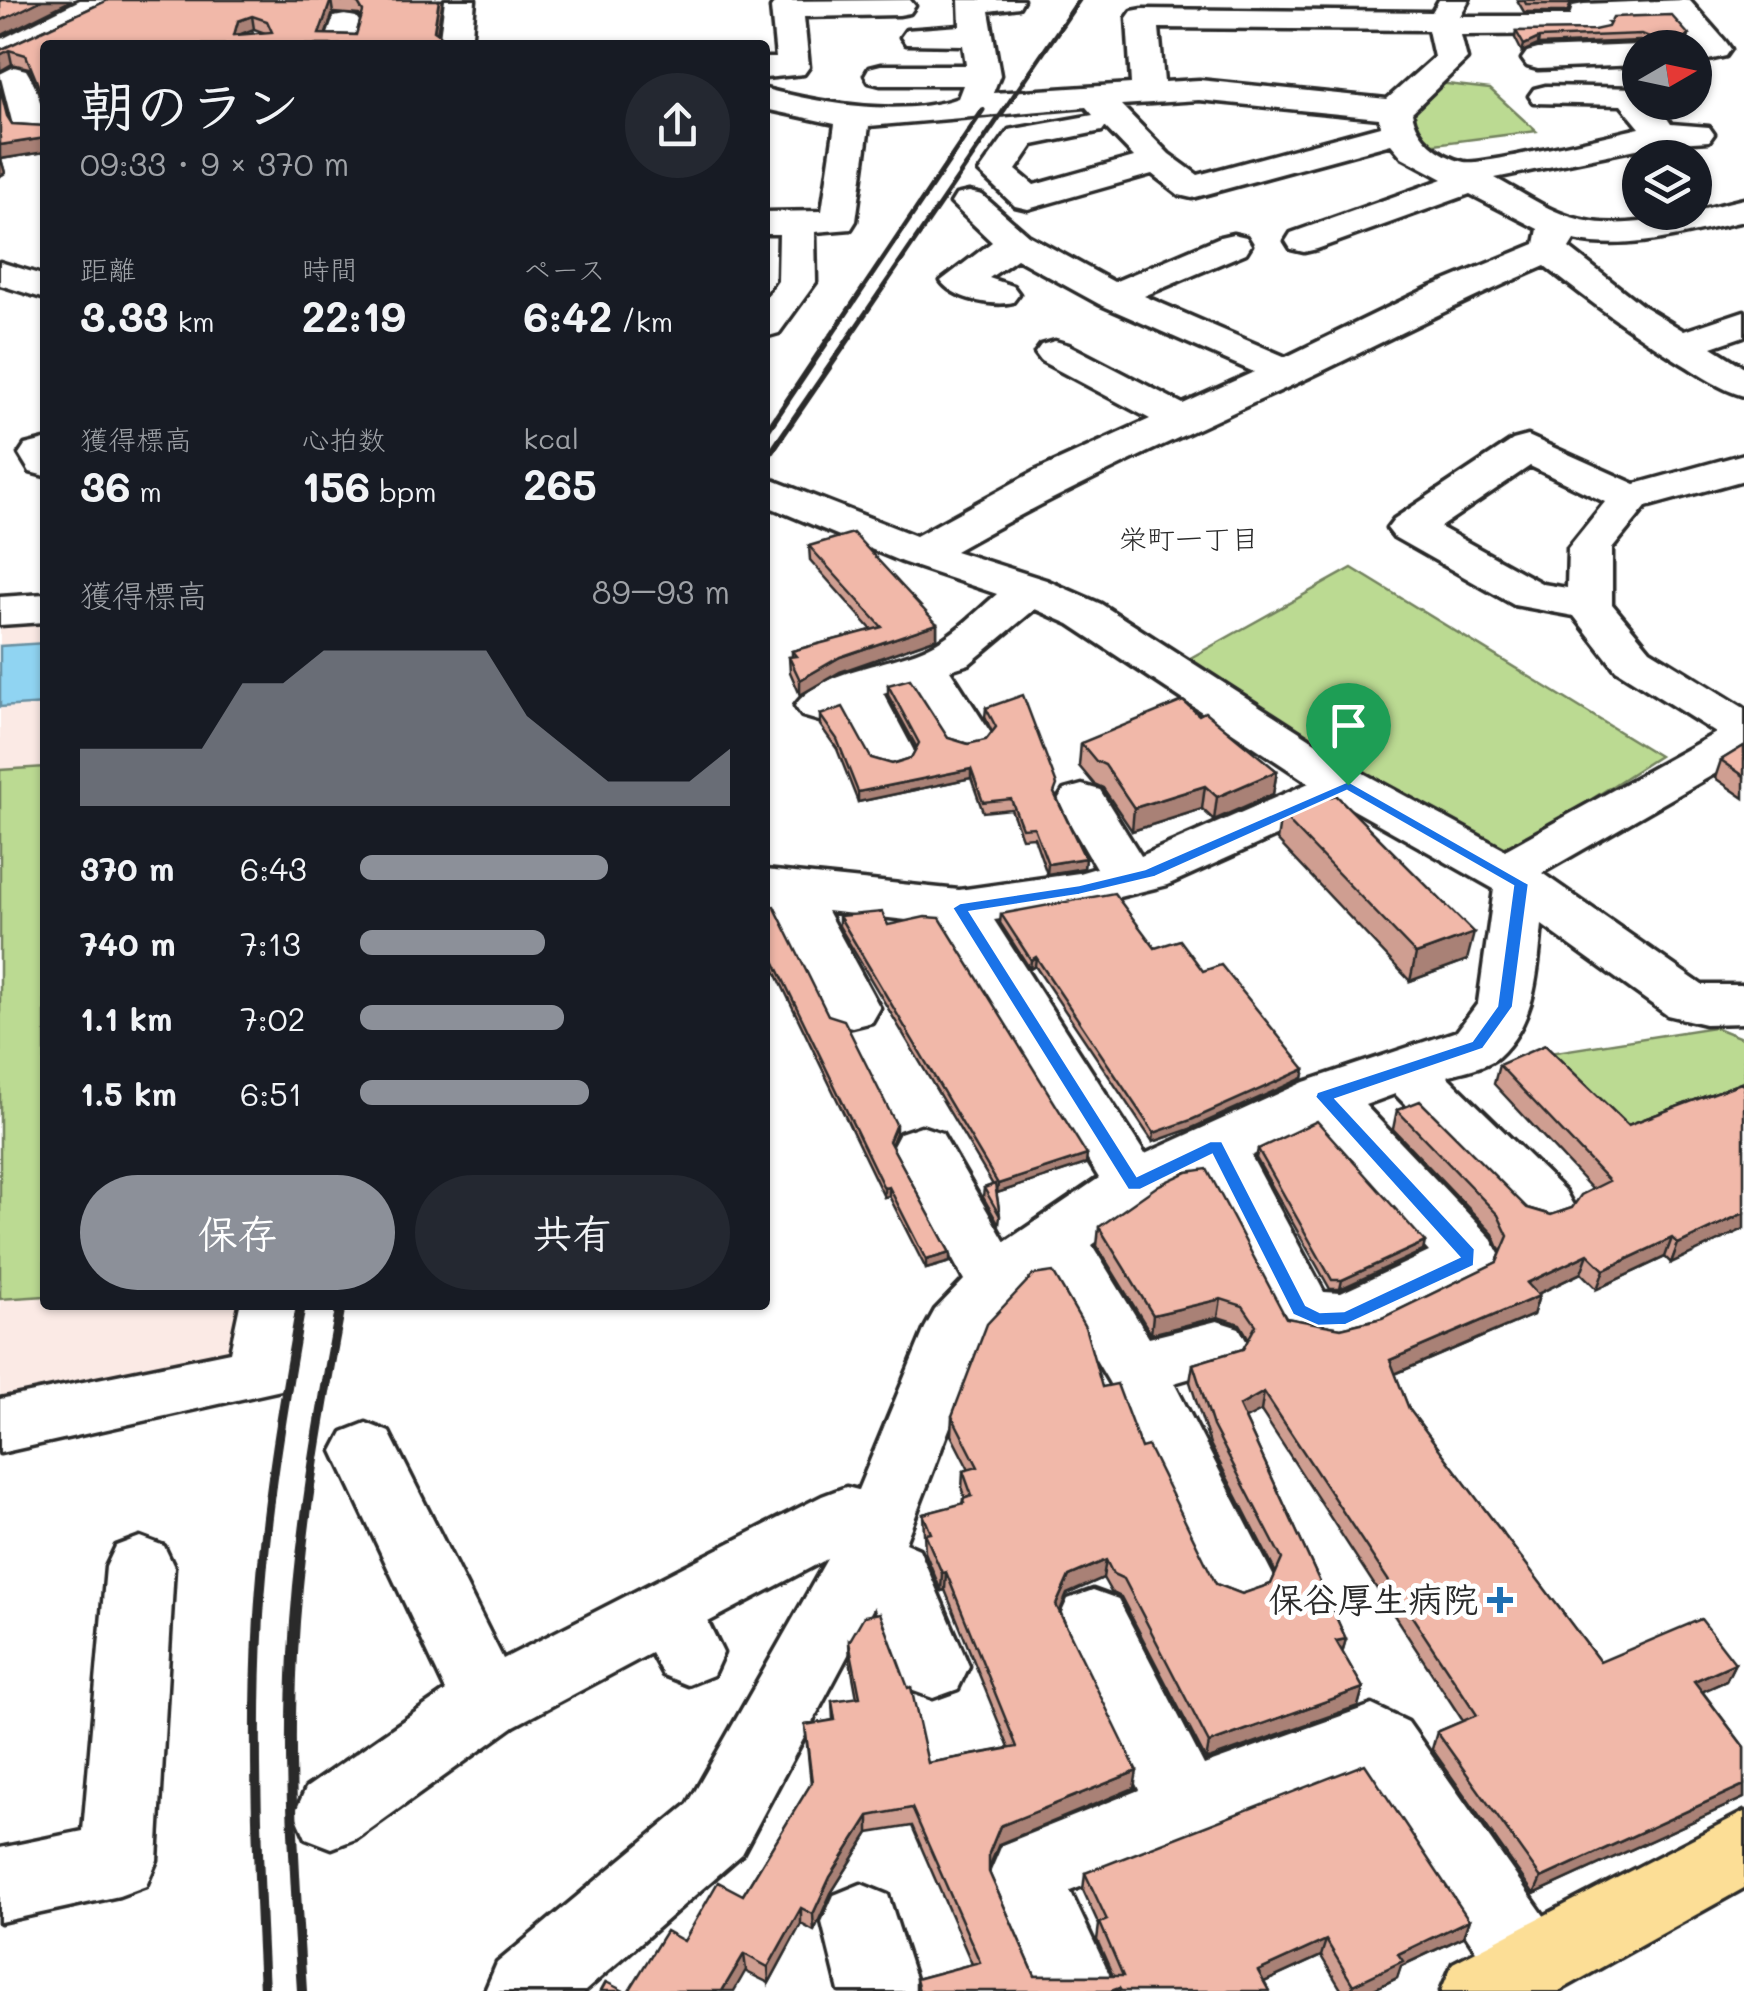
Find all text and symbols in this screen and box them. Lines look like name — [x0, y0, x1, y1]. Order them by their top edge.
north arrow — [1622, 30, 1712, 120]
map controls — [1622, 30, 1712, 230]
text: 朝のラン — [80, 68, 300, 140]
button: share — [625, 73, 730, 178]
button: layers — [1622, 140, 1712, 230]
text: 09:33 · 9 × 370 m — [80, 142, 349, 184]
text: 距離 — [80, 251, 136, 287]
text: 時間 — [302, 251, 358, 287]
text: ペース — [523, 251, 606, 287]
text: 3.33 — [80, 288, 169, 343]
text: 22:19 — [302, 288, 406, 343]
text: 6:42 — [523, 288, 612, 343]
text: km — [169, 303, 215, 339]
text: /km — [612, 303, 673, 339]
text: kcal — [523, 420, 579, 456]
text: 獲得標高 — [80, 421, 192, 457]
text: 心拍数 — [302, 421, 386, 457]
text: 265 — [523, 456, 597, 511]
text: 36 — [80, 458, 131, 513]
text: 156 — [302, 458, 370, 513]
text: m — [131, 473, 162, 509]
text: bpm — [370, 473, 437, 509]
district label: 栄町一丁目 — [1119, 520, 1259, 556]
text: 89–93 m — [592, 570, 730, 612]
text: 獲得標高 — [80, 573, 208, 615]
pin — [1306, 683, 1391, 786]
icon: arrive — [1321, 698, 1376, 753]
text: 370 m — [80, 847, 175, 889]
text: 6:43 — [240, 847, 307, 889]
text: 740 m — [80, 922, 176, 964]
text: 7:13 — [240, 922, 301, 964]
text: 1.1 km — [80, 997, 172, 1039]
text: 7:02 — [240, 997, 305, 1039]
text: 1.5 km — [80, 1072, 177, 1114]
text: 6:51 — [240, 1072, 302, 1114]
button: 保存 — [80, 1175, 395, 1290]
button: 共有 — [415, 1175, 730, 1290]
place label: 保谷厚生病院 — [1268, 1575, 1478, 1621]
marker: 保谷厚生病院 — [1487, 1587, 1513, 1613]

